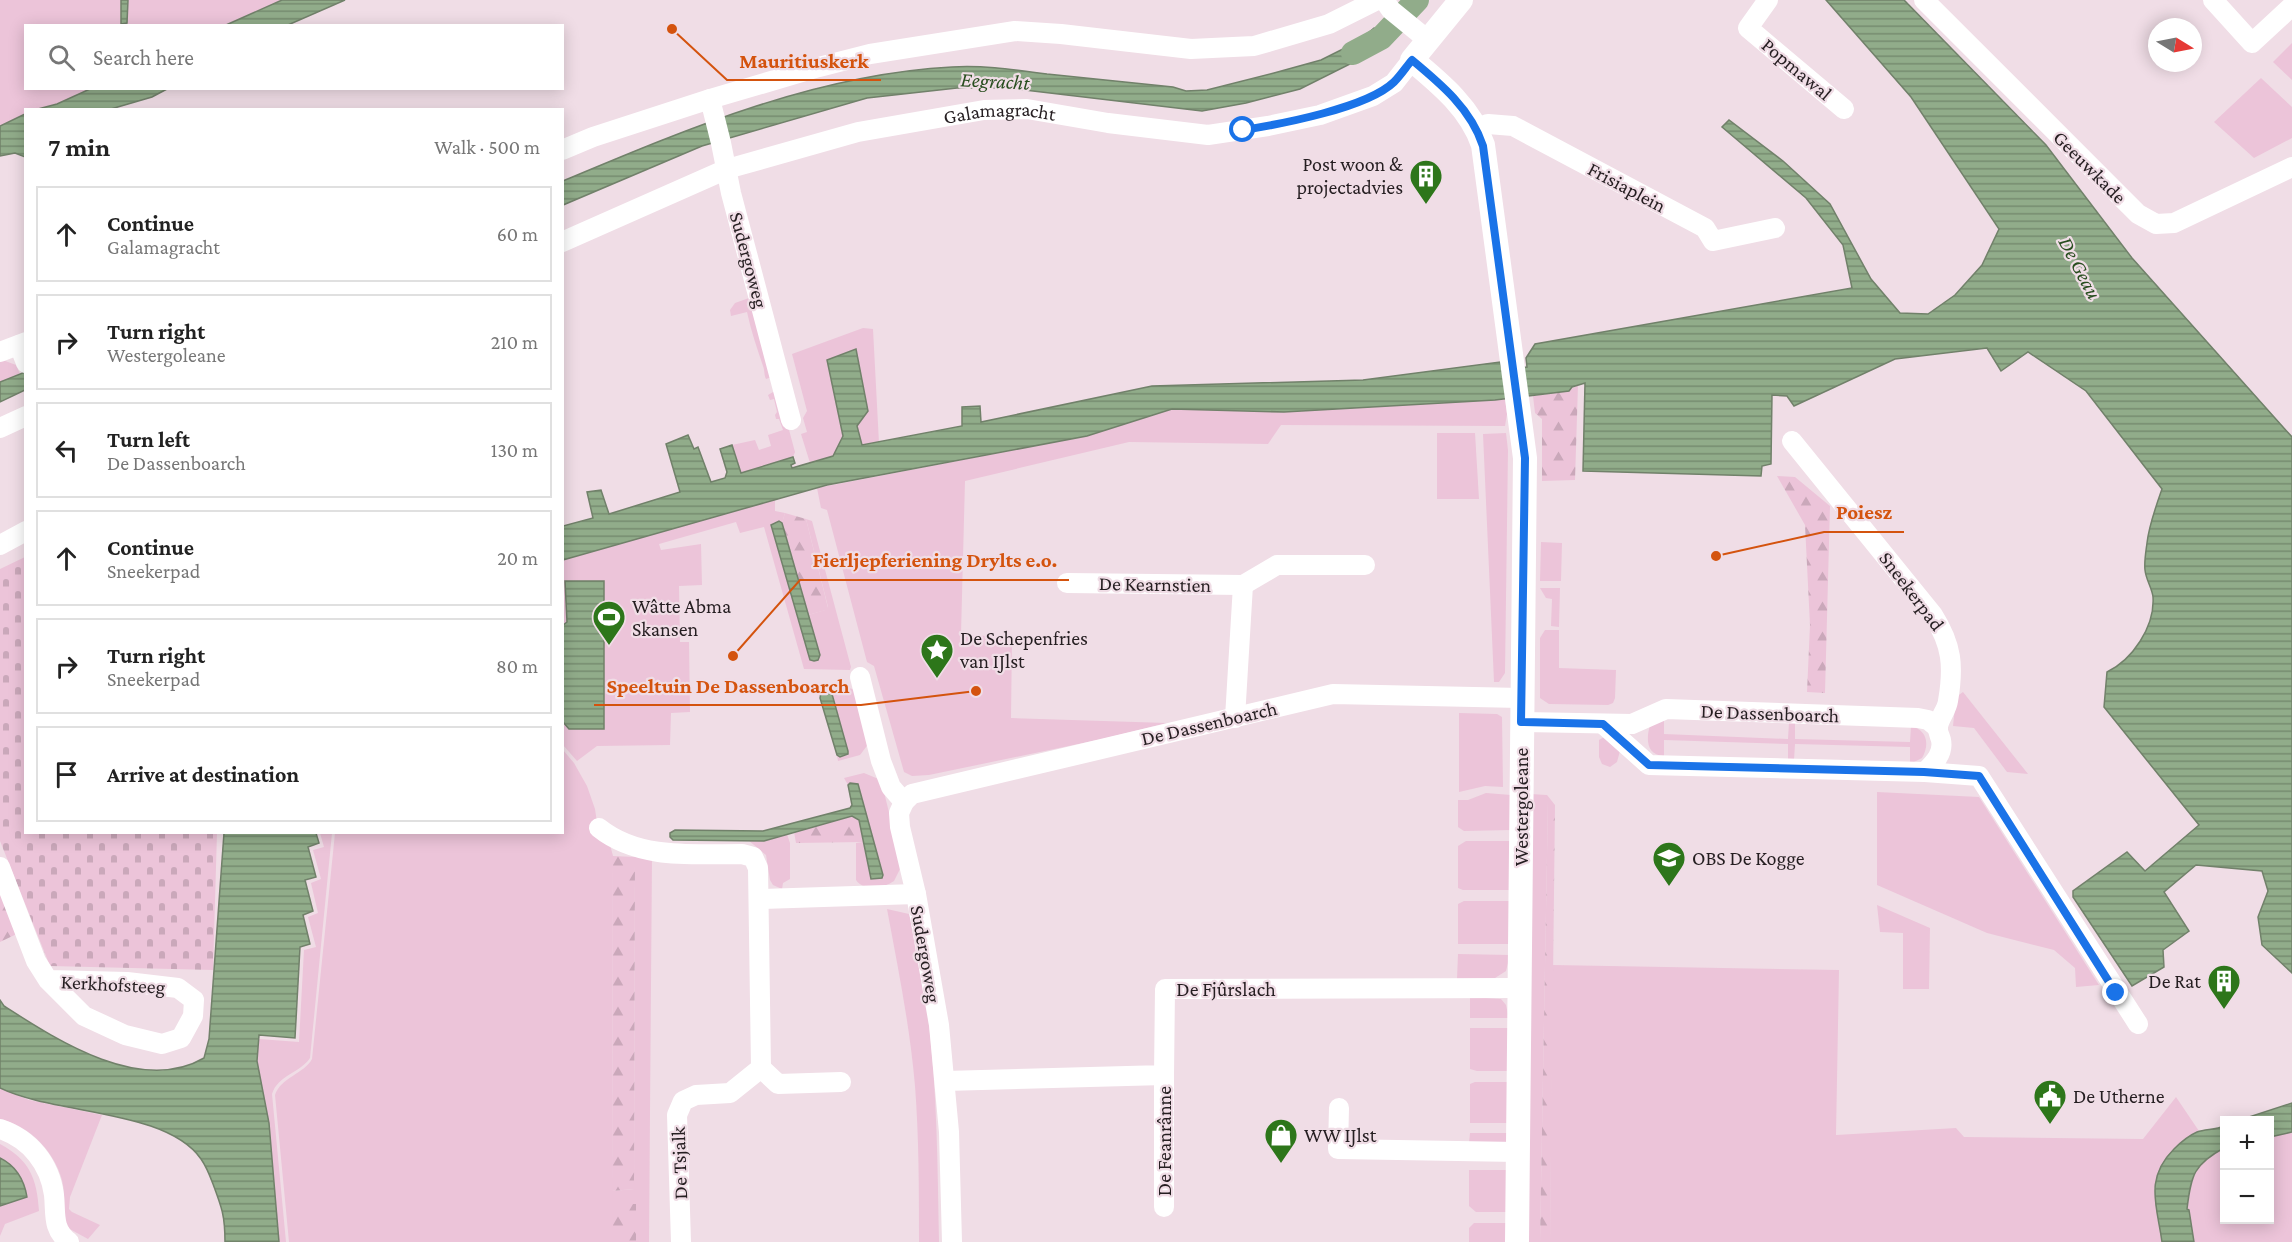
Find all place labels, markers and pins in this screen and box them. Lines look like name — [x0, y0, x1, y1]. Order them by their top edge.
callout: Mauritiuskerk — [727, 41, 881, 80]
place label: Post woon & projectadvies — [1296, 153, 1404, 199]
building icon: Post woon & projectadvies — [1408, 158, 1444, 205]
callout: Poiesz — [1824, 493, 1904, 532]
callout: Fierljepferiening Drylts e.o. — [800, 541, 1069, 580]
place label: Wâtte Abma Skansen — [632, 595, 731, 640]
sports icon: Wâtte Abma Skansen — [591, 599, 627, 646]
place label: De Schepenfries van IJlst — [959, 627, 1088, 673]
place icon: De Schepenfries van IJlst — [919, 632, 955, 679]
callout: Speeltuin De Dassenboarch — [594, 666, 861, 705]
school or university icon: OBS De Kogge — [1651, 840, 1687, 887]
place label: OBS De Kogge — [1692, 847, 1805, 870]
building icon: De Rat — [2206, 963, 2242, 1010]
place label: De Rat — [2148, 970, 2201, 992]
public building icon: De Utherne — [2032, 1078, 2068, 1125]
place label: De Utherne — [2073, 1085, 2165, 1107]
shop icon: WW IJlst — [1263, 1117, 1299, 1164]
place label: WW IJlst — [1304, 1124, 1377, 1147]

